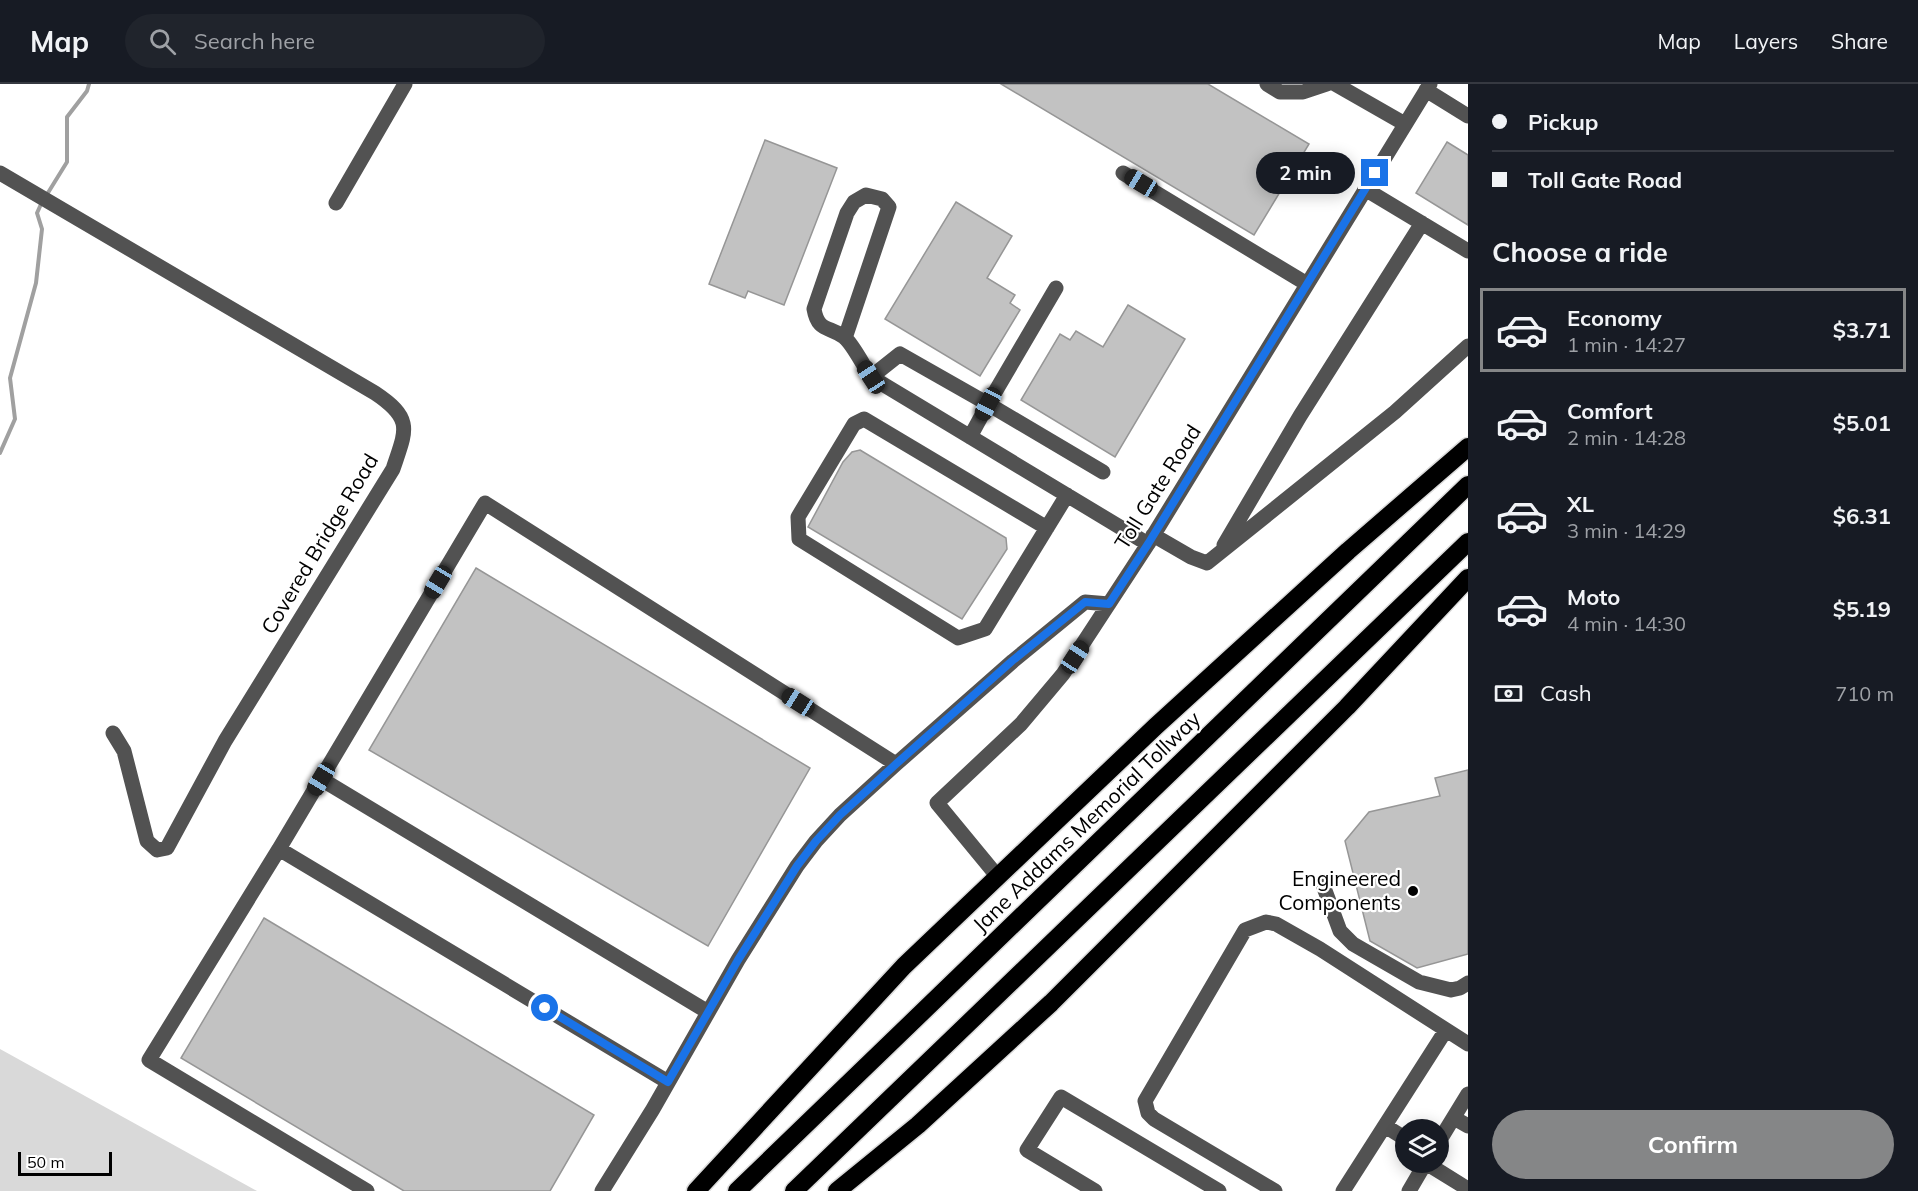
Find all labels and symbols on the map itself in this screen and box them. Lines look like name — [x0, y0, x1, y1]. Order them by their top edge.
callout: 2 min — [1255, 152, 1354, 194]
route end — [1361, 159, 1388, 186]
car — [1121, 166, 1161, 200]
car — [854, 357, 888, 397]
car — [972, 384, 1004, 424]
street label: Toll Gate Road — [1108, 419, 1206, 554]
street label: Covered Bridge Road — [255, 449, 383, 638]
car — [421, 562, 455, 602]
car — [1058, 637, 1092, 677]
car — [778, 685, 818, 719]
street label: Jane Addams Memorial Tollway — [967, 705, 1206, 937]
car — [304, 759, 338, 799]
place label: Engineered Components — [1279, 865, 1401, 915]
marker: Engineered Components — [1406, 884, 1420, 898]
route start — [531, 994, 558, 1021]
scale bar — [18, 1149, 112, 1176]

